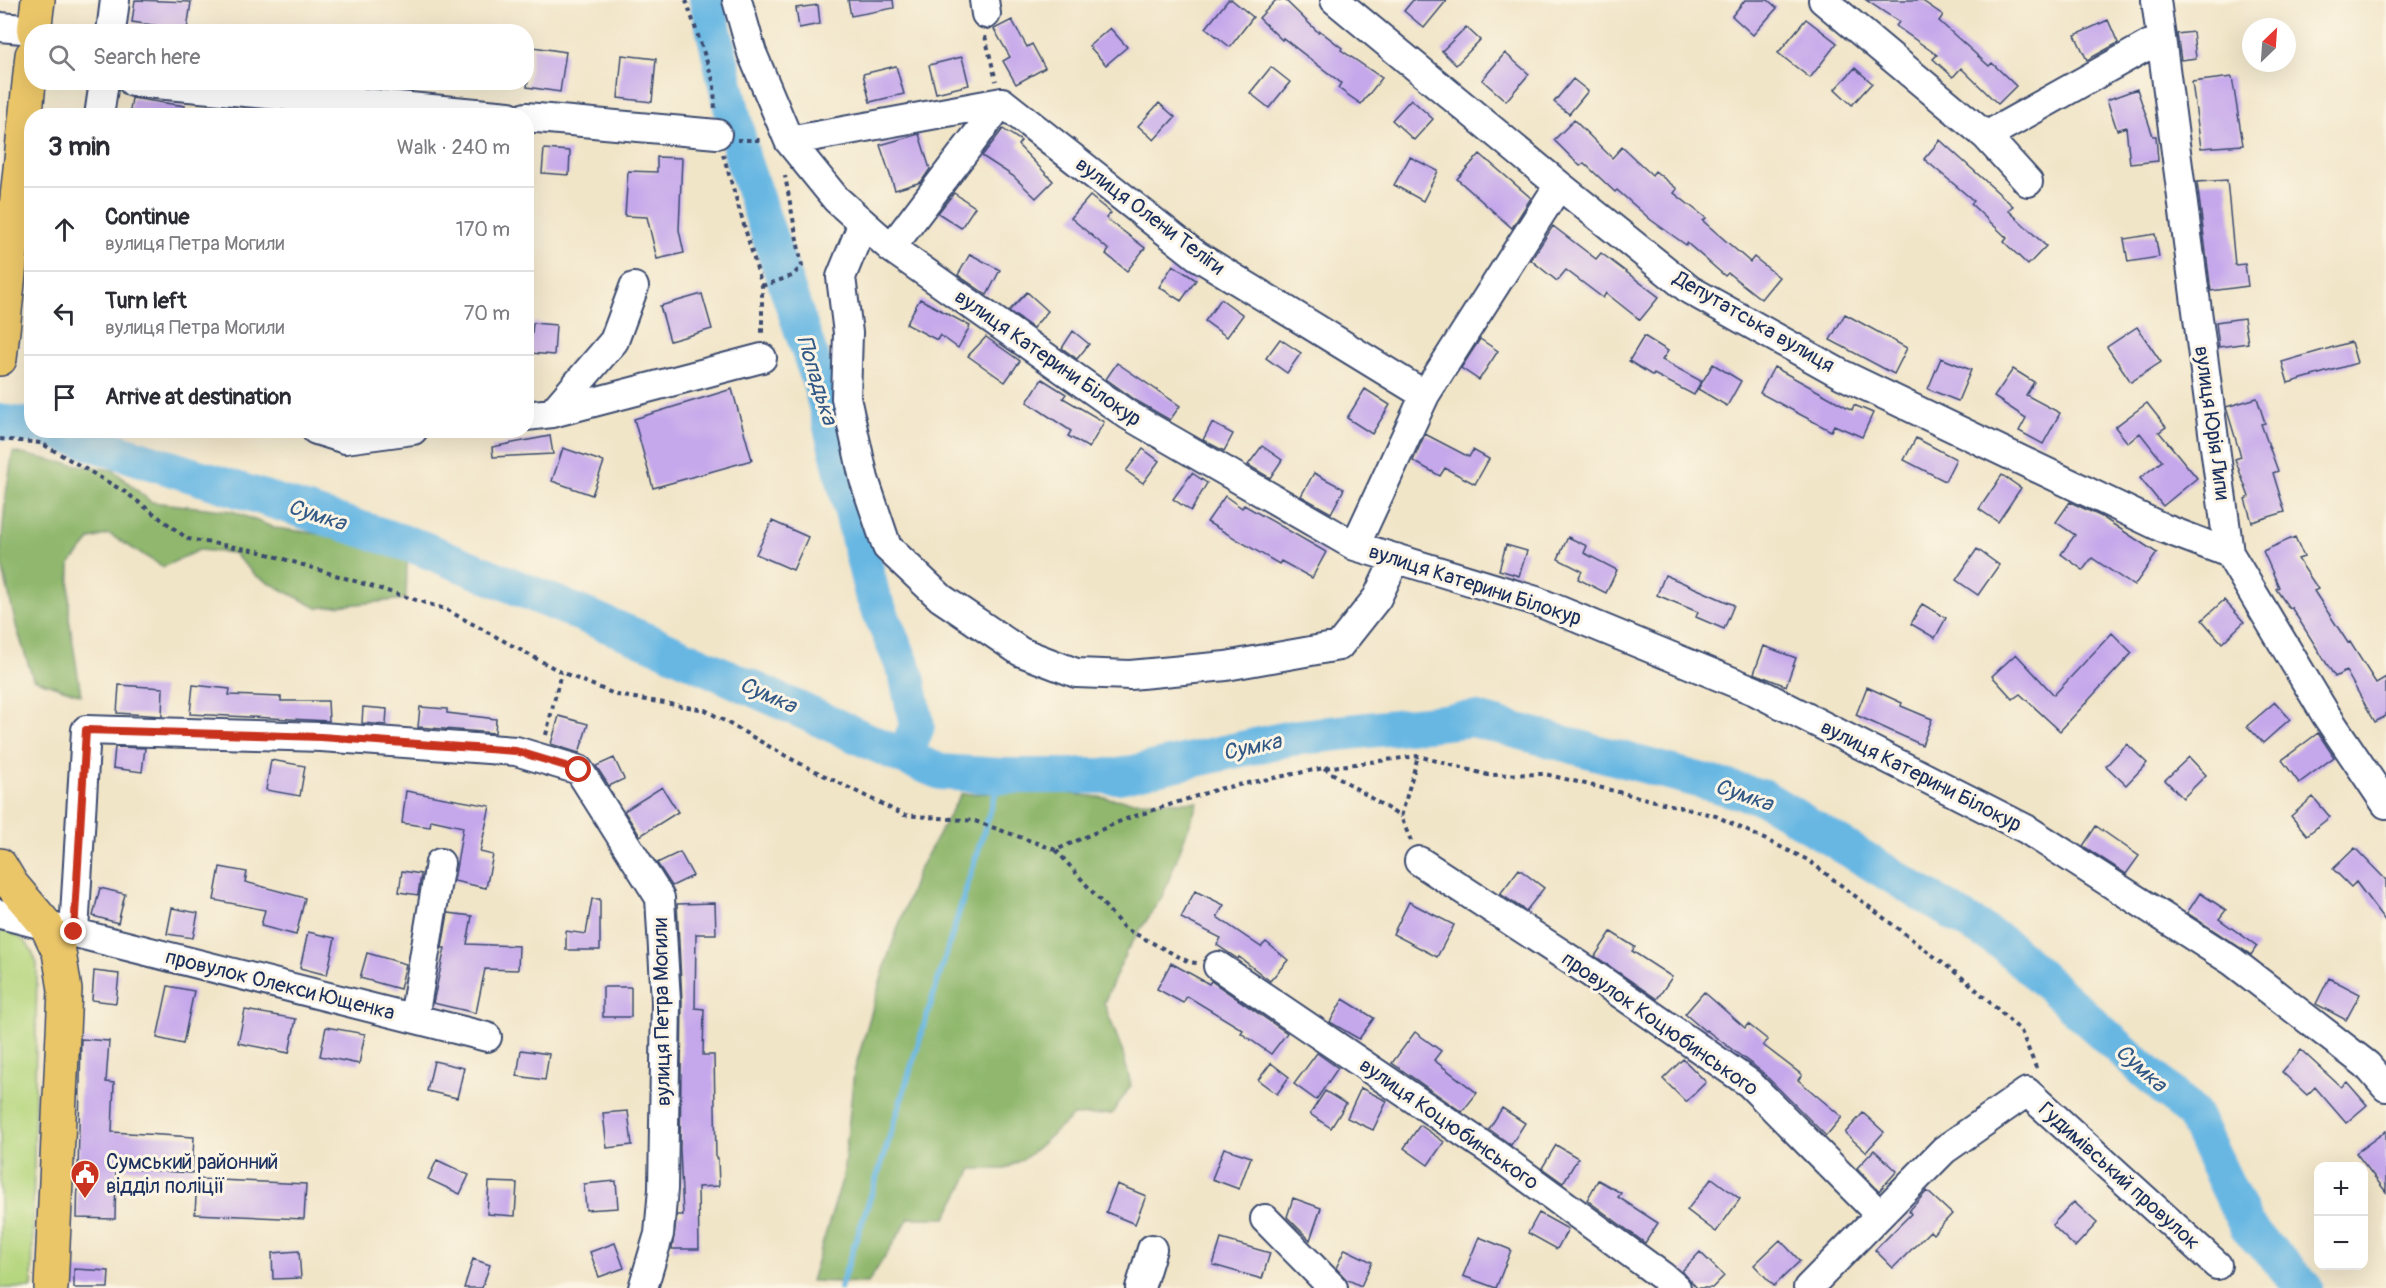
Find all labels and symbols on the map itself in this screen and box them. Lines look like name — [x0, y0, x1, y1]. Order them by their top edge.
north arrow — [2242, 18, 2296, 72]
street label: вулиця Олени Теліги — [1070, 151, 1230, 281]
street label: Депутатська вулиця — [1668, 264, 1839, 379]
street label: вулиця Катерини Білокур — [949, 283, 1147, 433]
water label: Попадька — [790, 332, 844, 429]
street label: вулиця Юрія Липи — [2188, 344, 2236, 502]
water label: Сумка — [285, 493, 351, 538]
street label: вулиця Катерини Білокур — [1365, 538, 1585, 632]
water label: Сумка — [735, 670, 802, 721]
street label: вулиця Катерини Білокур — [1816, 714, 2026, 838]
water label: Сумка — [1220, 727, 1286, 767]
route start — [565, 756, 591, 782]
water label: Сумка — [1712, 772, 1778, 818]
route end — [60, 918, 86, 944]
street label: вулиця Петра Могили — [647, 918, 677, 1106]
street label: провулок Олекси Ющенка — [162, 943, 398, 1027]
street label: провулок Коцюбинського — [1556, 946, 1764, 1102]
water label: Сумка — [2110, 1038, 2174, 1099]
street label: вулиця Коцюбинського — [1354, 1052, 1544, 1196]
street label: Гудимівський провулок — [2033, 1096, 2206, 1256]
place label: Сумський районний відділ поліції — [106, 1149, 278, 1200]
public building icon: Сумський районний відділ поліції — [69, 1158, 101, 1200]

